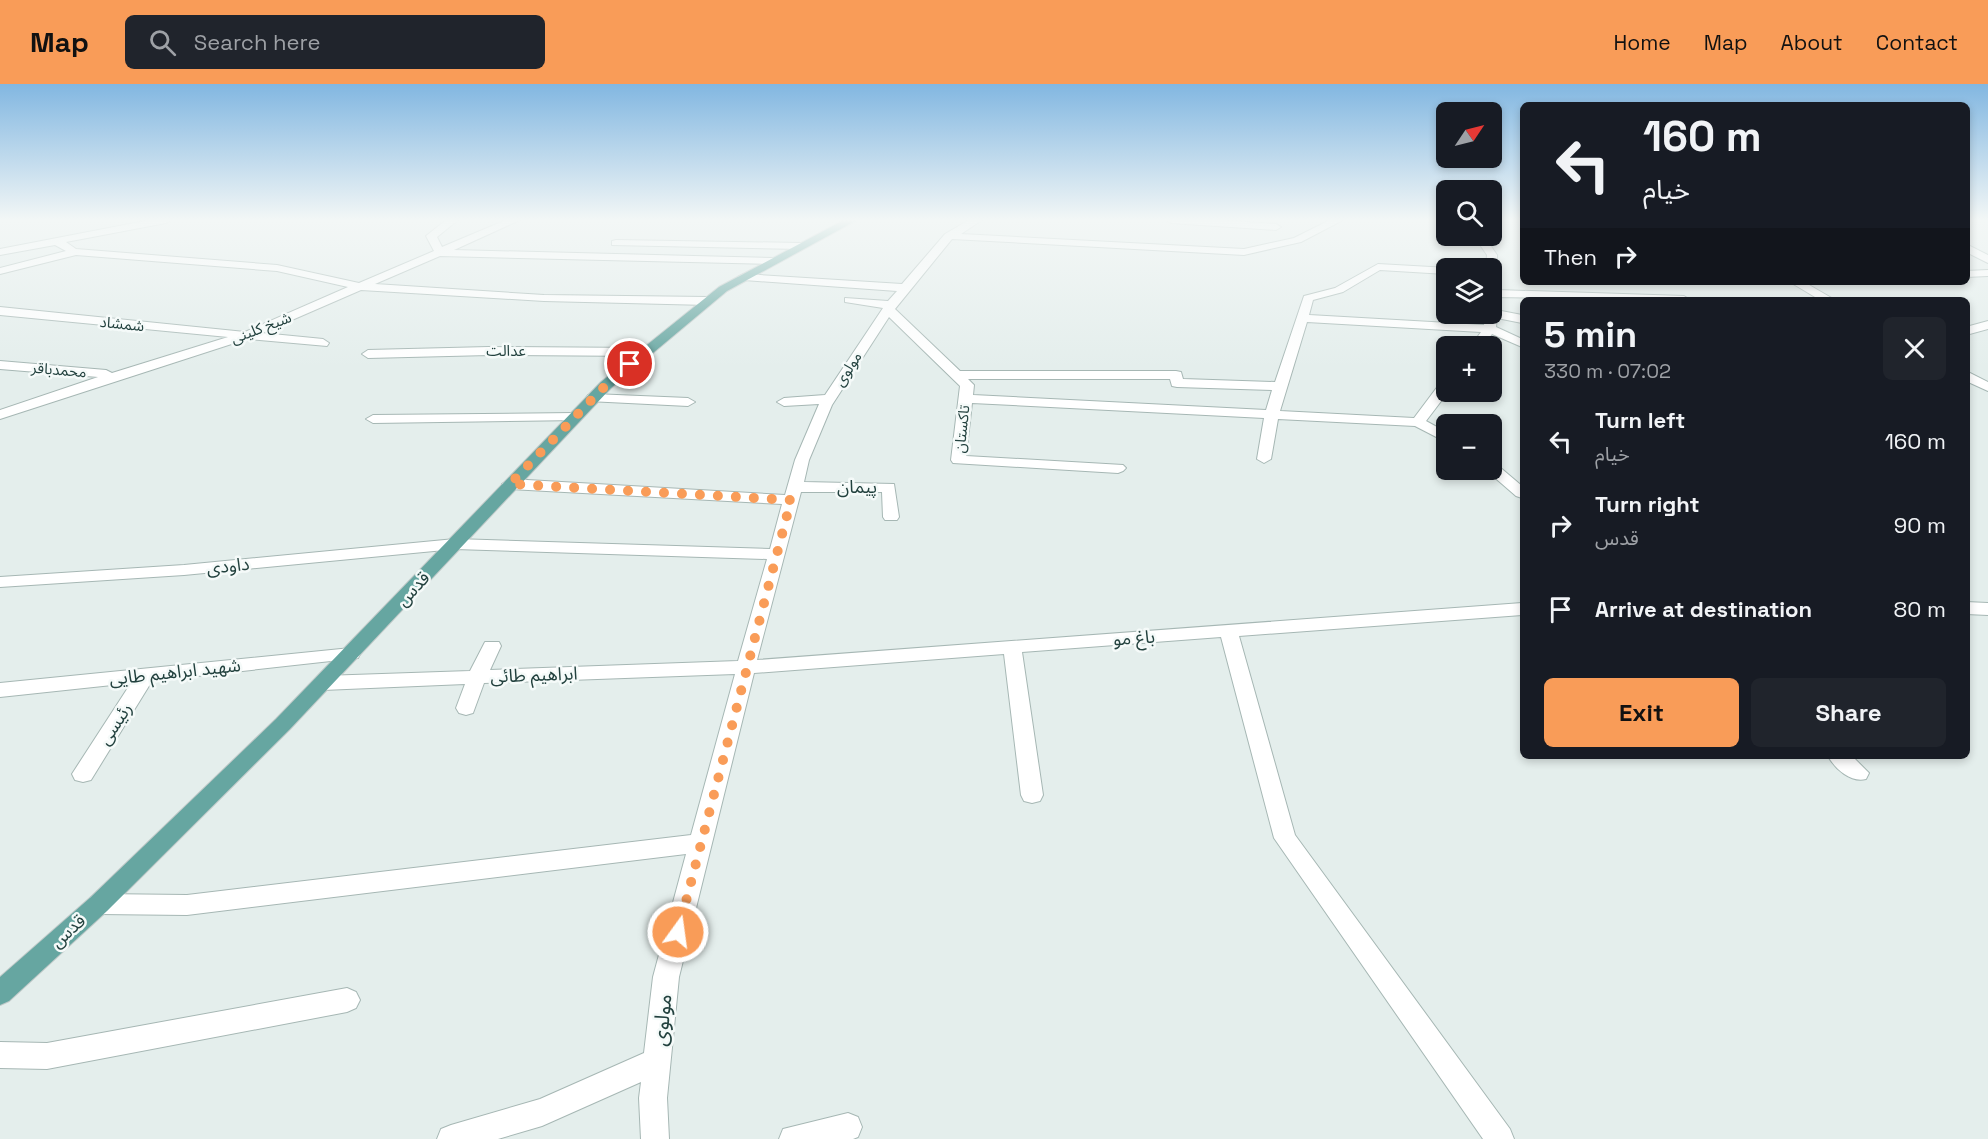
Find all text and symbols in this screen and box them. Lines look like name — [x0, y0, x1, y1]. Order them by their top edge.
search box — [125, 15, 545, 69]
text: Map — [30, 24, 89, 60]
icon: search — [146, 26, 179, 59]
text: Search here — [194, 28, 321, 56]
text: Home — [1613, 29, 1671, 56]
text: Map — [1704, 29, 1748, 56]
text: About — [1781, 29, 1843, 56]
text: Contact — [1876, 29, 1958, 56]
north arrow — [1436, 102, 1502, 168]
map controls — [1436, 102, 1502, 480]
text: 160 m — [1643, 110, 1762, 163]
icon: left — [1544, 126, 1622, 204]
text: خیام — [1643, 172, 1690, 207]
button: search — [1436, 180, 1502, 246]
icon: right — [1609, 240, 1642, 273]
text: Then — [1544, 243, 1597, 271]
button: layers — [1436, 258, 1502, 324]
street label: شیخ کلینی — [228, 307, 295, 351]
street label: شمشاد — [99, 312, 146, 335]
text: 5 min — [1544, 312, 1637, 358]
button: close — [1883, 317, 1946, 380]
button: + — [1436, 336, 1502, 402]
pin — [604, 338, 655, 389]
street label: عدالت — [486, 341, 526, 360]
icon: arrive — [613, 347, 646, 380]
street label: مولوی — [829, 348, 866, 390]
street label: محمدباقر — [30, 358, 87, 381]
text: 330 m · 07:02 — [1544, 358, 1671, 384]
street label: تاکستان — [950, 404, 973, 454]
text: Turn left — [1595, 406, 1685, 434]
button: − — [1436, 414, 1502, 480]
icon: left — [1544, 425, 1577, 458]
text: 160 m — [1885, 427, 1946, 455]
text: خیام — [1595, 441, 1630, 467]
street label: پیمان — [837, 475, 877, 498]
text: Turn right — [1595, 490, 1700, 518]
icon: right — [1544, 509, 1577, 542]
text: 90 m — [1894, 511, 1946, 539]
text: قدس — [1595, 525, 1639, 551]
street label: داودی — [205, 552, 251, 579]
street label: قدس — [391, 566, 434, 611]
icon: arrive — [1544, 593, 1577, 626]
text: Arrive at destination — [1595, 595, 1812, 623]
text: 80 m — [1894, 595, 1946, 623]
street label: باغ مو — [1112, 625, 1156, 653]
street label: شهید ابراهیم طایی — [108, 653, 242, 692]
street label: ابراهیم طائی — [490, 661, 578, 690]
button: Exit — [1544, 678, 1739, 747]
button: Share — [1751, 678, 1946, 747]
street label: رئیسی — [92, 698, 137, 749]
position arrow — [646, 900, 710, 964]
street label: قدس — [45, 909, 90, 952]
street label: مولوی — [645, 993, 678, 1047]

